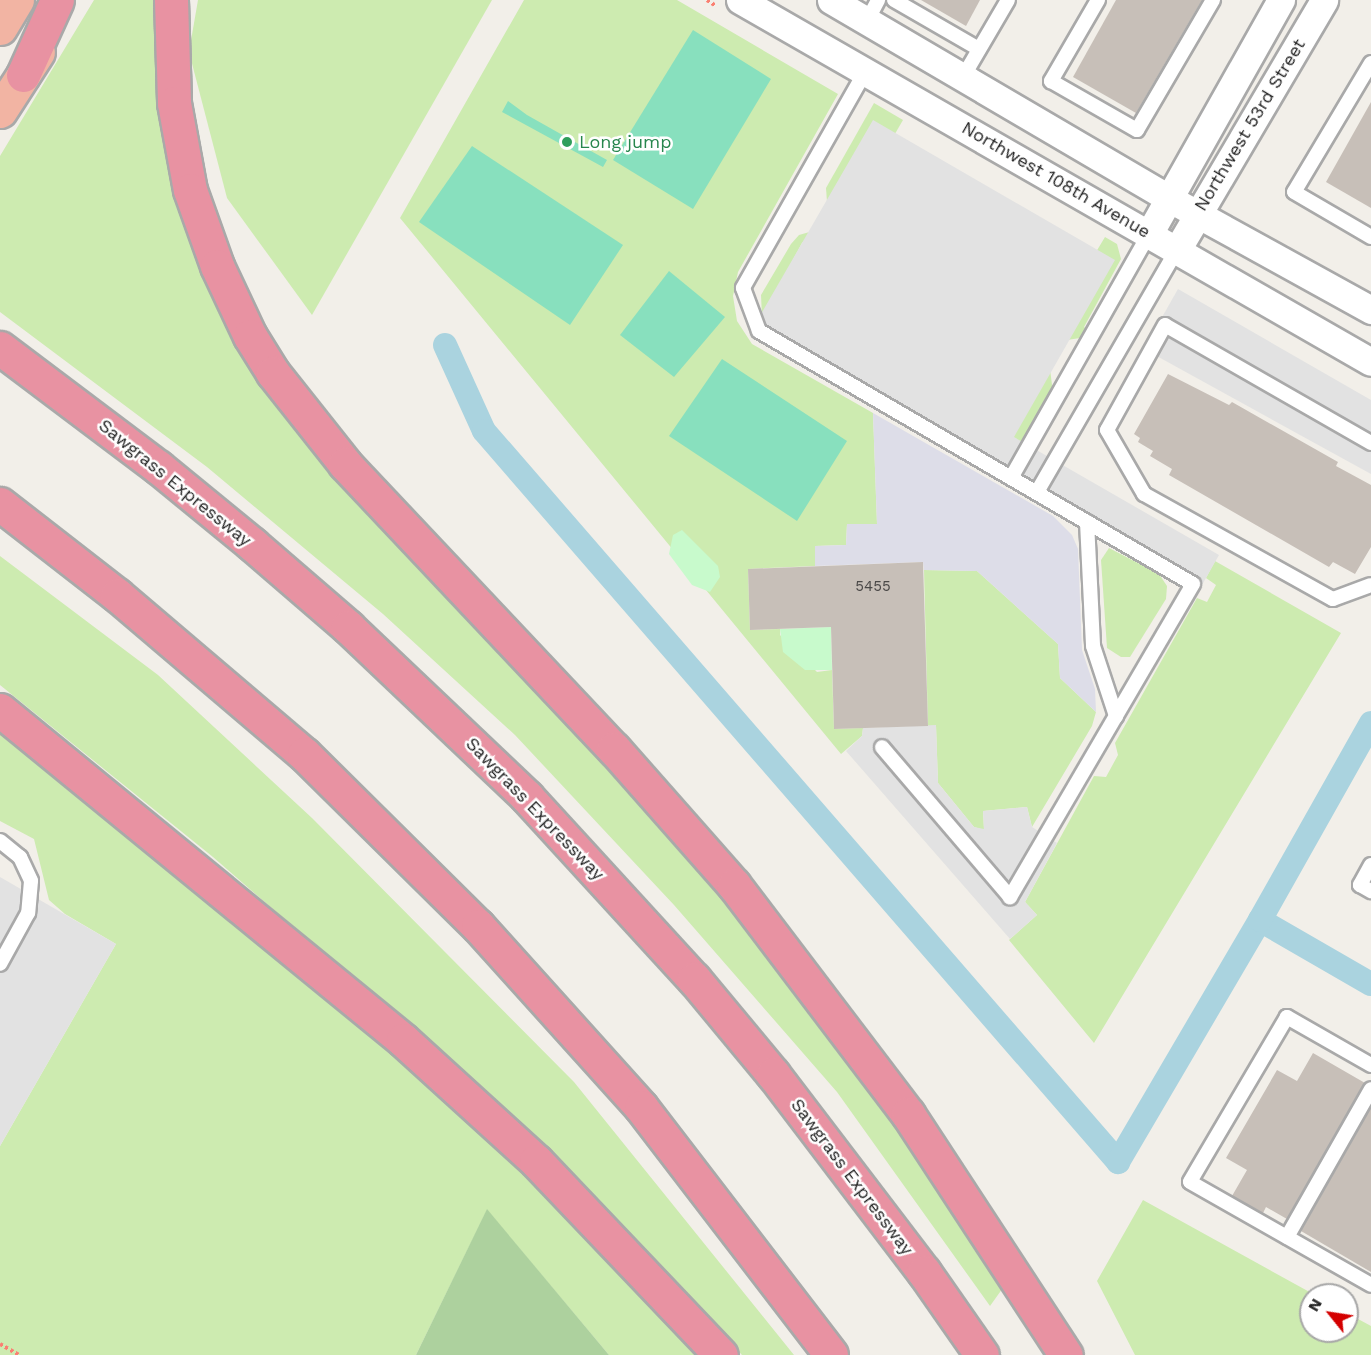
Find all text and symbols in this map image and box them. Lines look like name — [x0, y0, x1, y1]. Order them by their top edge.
street label: Northwest 53rd Street — [1190, 35, 1310, 215]
street label: Northwest 108th Avenue — [957, 117, 1155, 243]
place label: Long jump — [579, 131, 671, 153]
marker: Long jump — [560, 135, 574, 149]
street label: Sawgrass Expressway — [94, 415, 256, 551]
house number: 5455 — [855, 578, 891, 596]
street label: Sawgrass Expressway — [461, 733, 609, 885]
street label: Sawgrass Expressway — [786, 1095, 918, 1259]
north arrow — [1299, 1283, 1359, 1343]
text: N — [1304, 1295, 1326, 1315]

